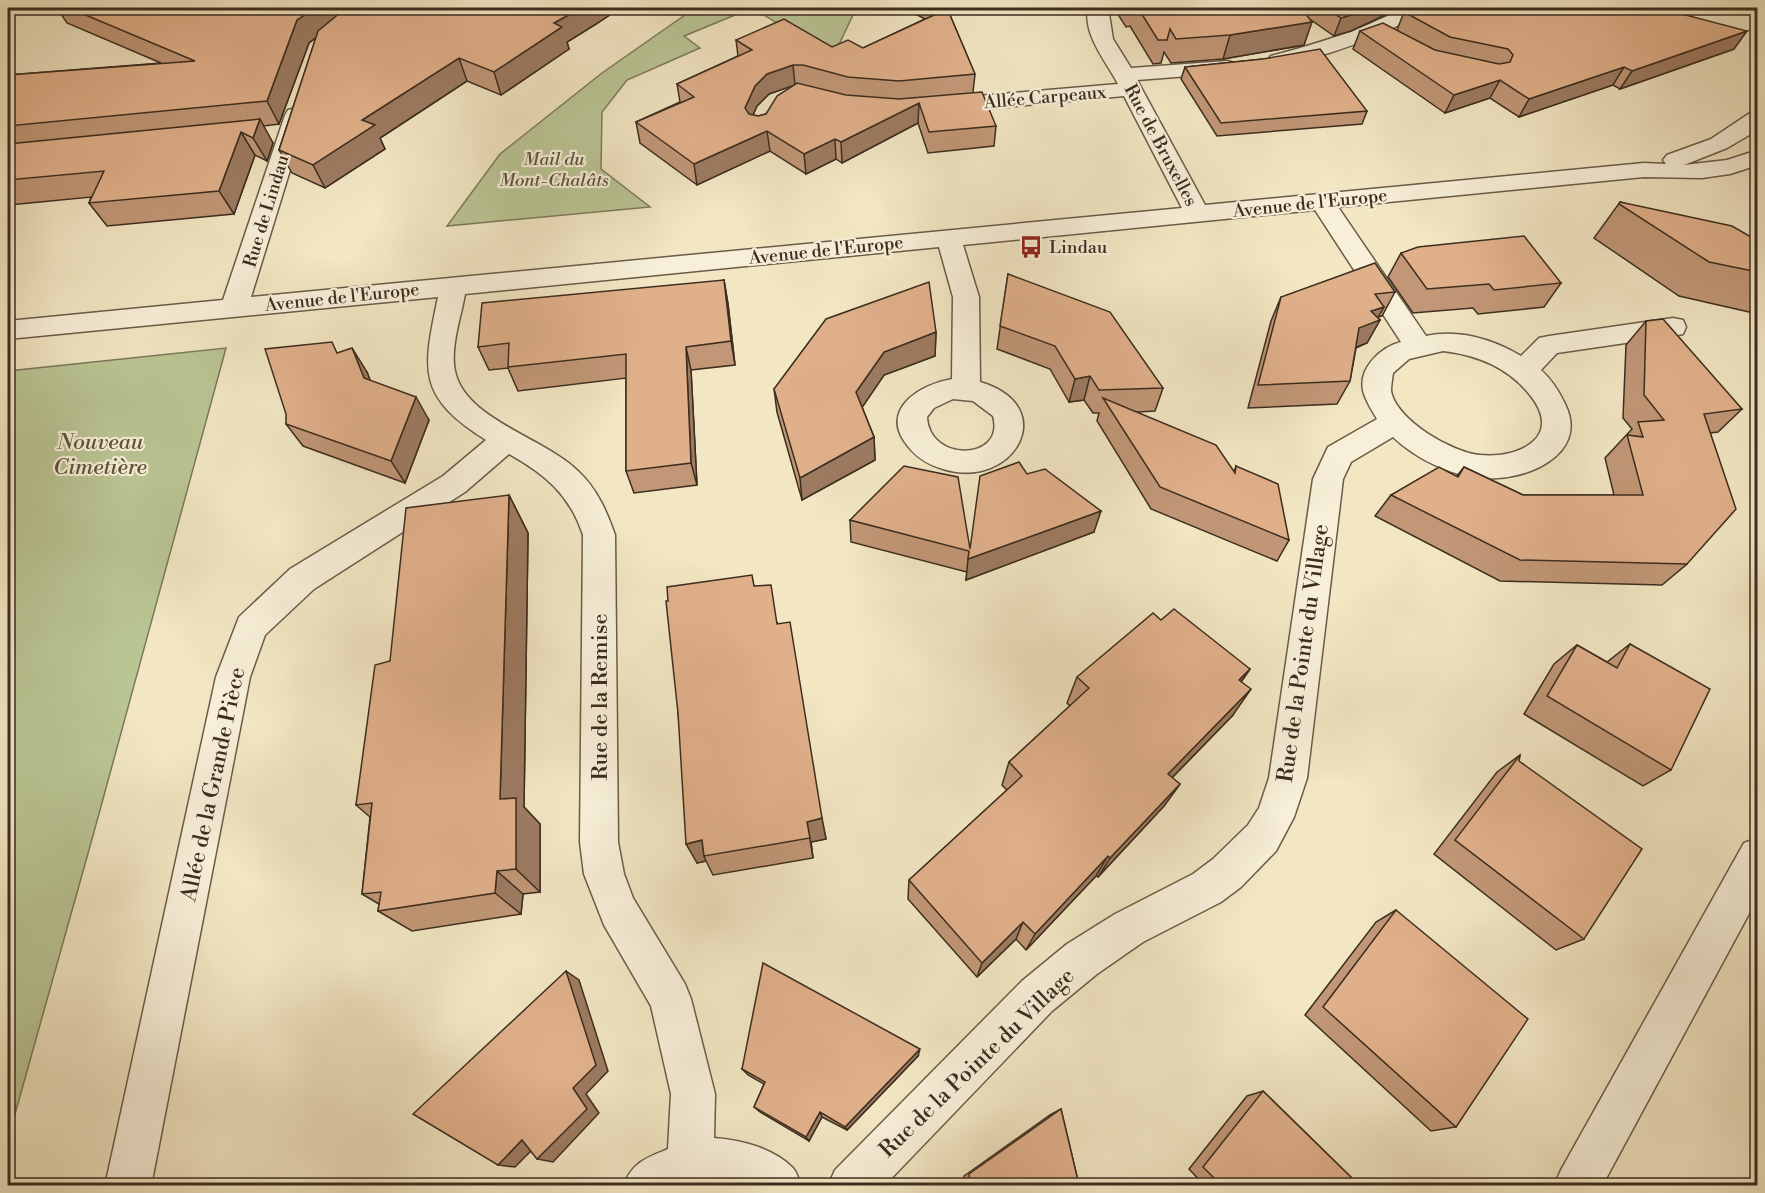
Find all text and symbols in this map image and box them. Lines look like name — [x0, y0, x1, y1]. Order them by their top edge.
street label: Rue de Bruxelles — [1119, 80, 1202, 210]
street label: Allée Carpeaux — [982, 81, 1108, 114]
park label: Mail du Mont-Chalâts — [499, 148, 609, 192]
street label: Rue de Lindau — [238, 151, 295, 270]
street label: Avenue de l'Europe — [1231, 184, 1388, 223]
street label: Avenue de l'Europe — [747, 231, 904, 270]
bus stop icon: Lindau — [1018, 234, 1044, 260]
place label: Lindau — [1049, 236, 1108, 259]
street label: Avenue de l'Europe — [263, 278, 420, 317]
park label: Nouveau Cimetière — [53, 429, 147, 481]
street label: Rue de la Pointe du Village — [1272, 522, 1335, 784]
street label: Rue de la Remise — [587, 613, 614, 781]
street label: Allée de la Grande Pièce — [175, 665, 252, 905]
street label: Rue de la Pointe du Village — [874, 963, 1080, 1163]

